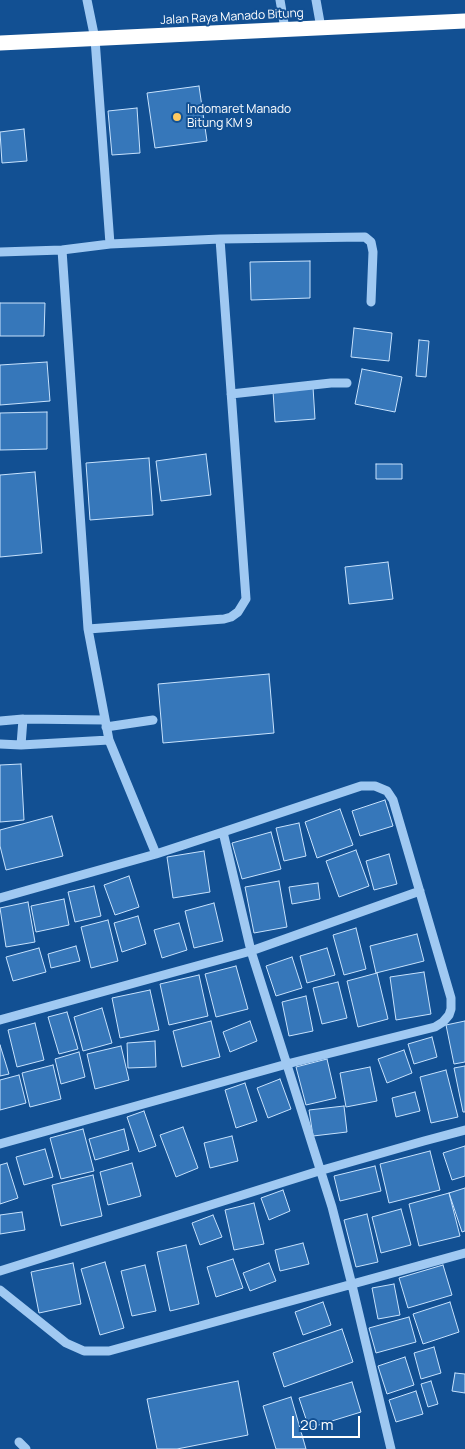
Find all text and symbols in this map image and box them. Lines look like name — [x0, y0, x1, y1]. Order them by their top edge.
street label: Jalan Raya Manado Bitung — [160, 6, 304, 28]
place label: Indomaret Manado Bitung KM 9 — [187, 103, 291, 131]
marker: Indomaret Manado Bitung KM 9 — [171, 111, 183, 123]
scale bar — [295, 1406, 362, 1438]
text: 20 m — [300, 1414, 333, 1435]

